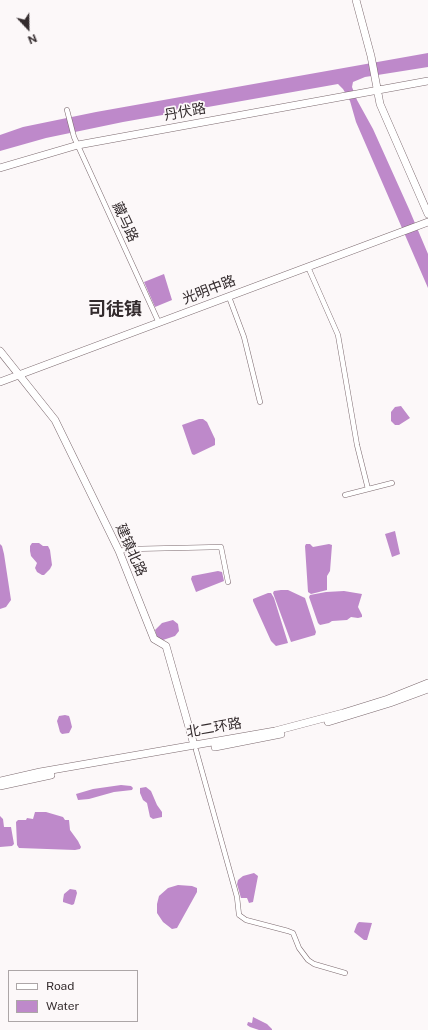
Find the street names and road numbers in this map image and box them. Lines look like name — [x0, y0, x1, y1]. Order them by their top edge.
street label: 丹伏路 — [163, 100, 207, 124]
street label: 藏马路 — [109, 199, 141, 245]
street label: 光明中路 — [180, 272, 238, 308]
street label: 建镇北路 — [112, 521, 150, 579]
street label: 北二环路 — [185, 715, 243, 741]

